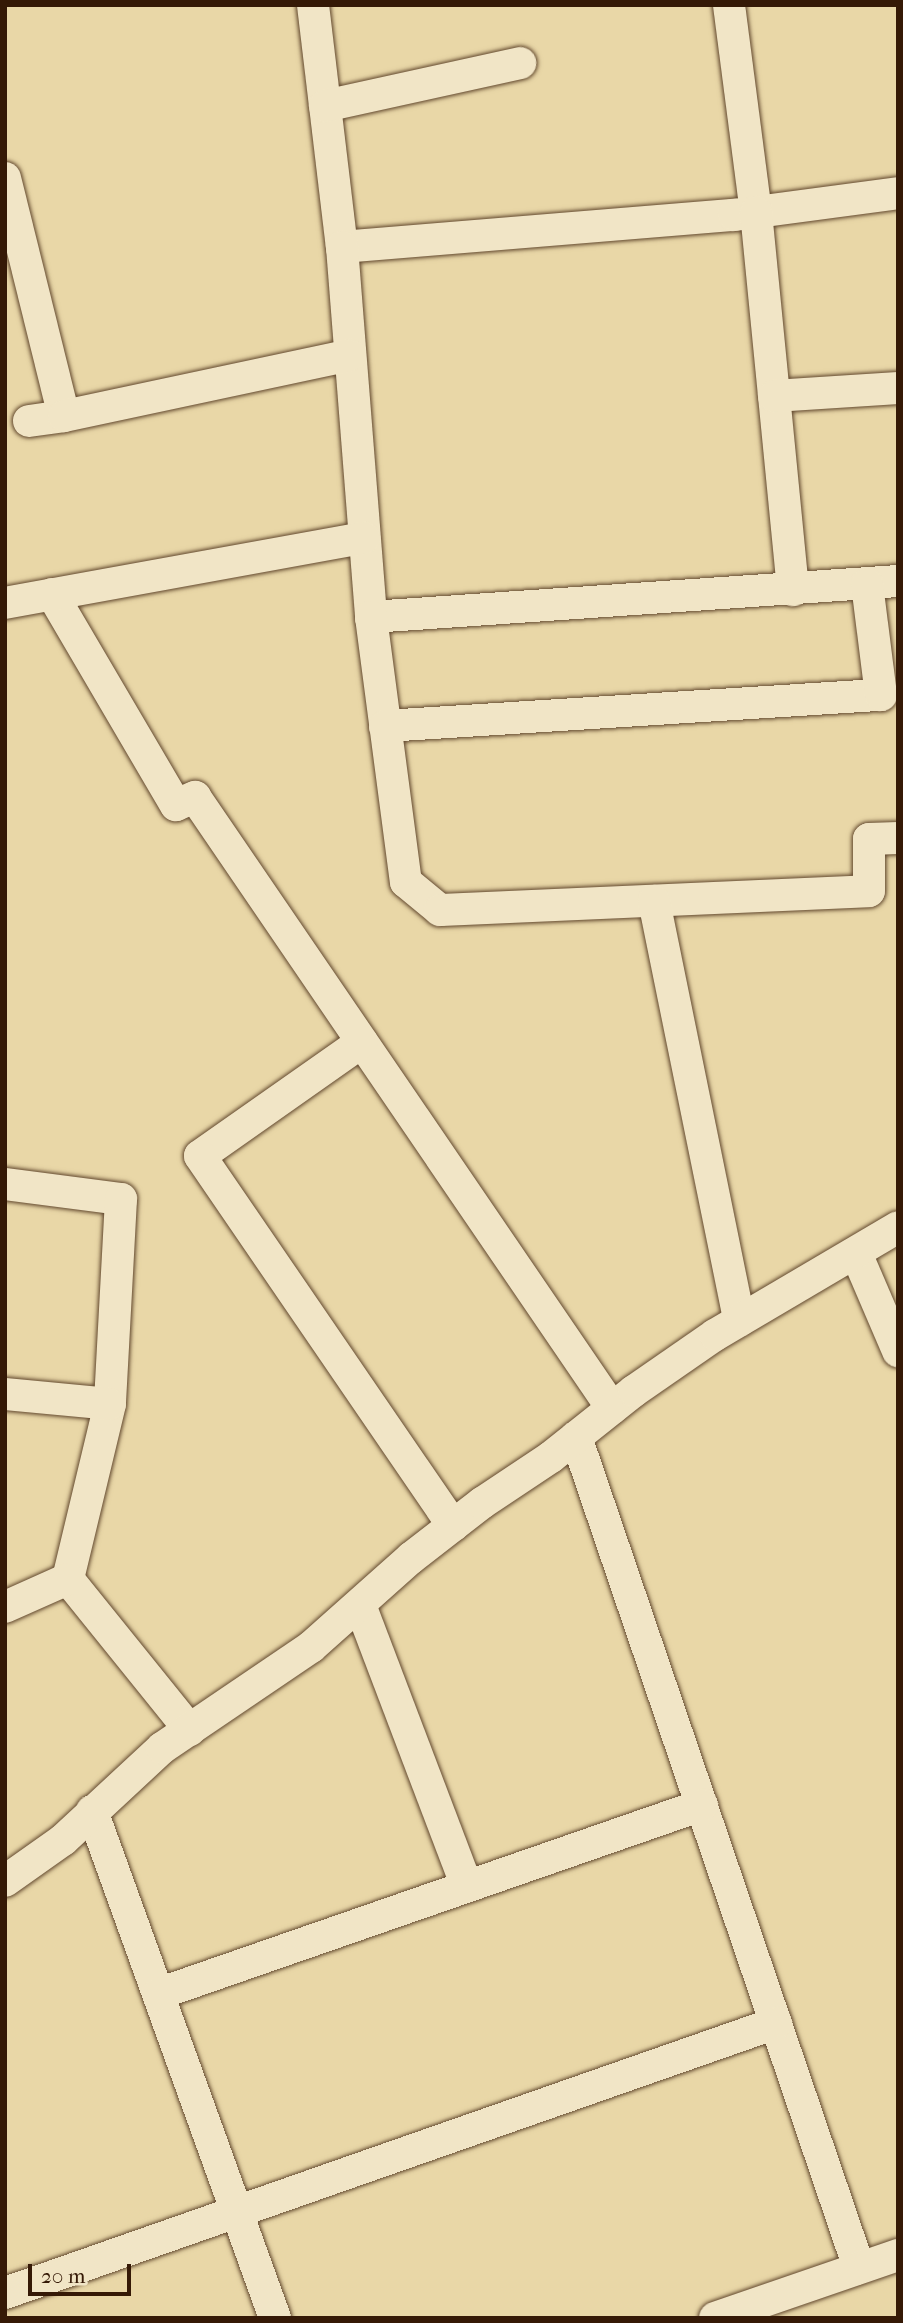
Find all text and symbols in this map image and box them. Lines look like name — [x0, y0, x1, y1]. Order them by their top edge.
scale bar — [32, 2250, 135, 2294]
text: 20 m — [41, 2264, 85, 2288]

